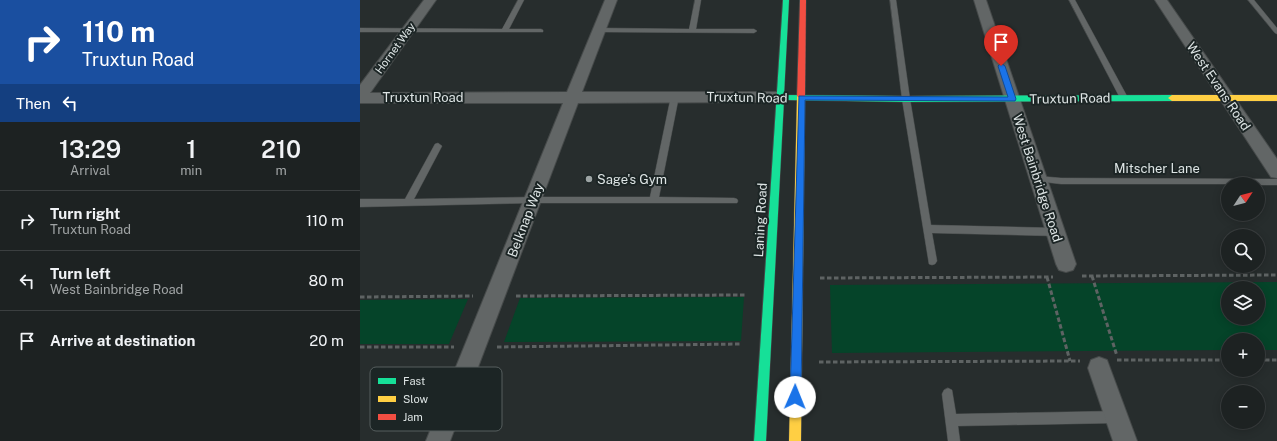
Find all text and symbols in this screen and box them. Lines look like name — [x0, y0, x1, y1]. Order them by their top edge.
text: 110 m — [82, 15, 155, 48]
icon: right — [16, 16, 68, 68]
street label: Hornet Way — [373, 20, 417, 76]
pin — [984, 25, 1018, 66]
icon: arrive — [990, 31, 1012, 53]
street label: West Evans Road — [1184, 39, 1254, 133]
text: Truxtun Road — [82, 49, 194, 70]
street label: Truxtun Road — [706, 89, 788, 106]
street label: Truxtun Road — [382, 90, 464, 105]
street label: Truxtun Road — [1029, 90, 1111, 107]
icon: left — [59, 92, 81, 114]
text: Then — [16, 95, 51, 112]
street label: West Bainbridge Road — [1010, 112, 1065, 244]
text: 13:29 — [59, 135, 121, 163]
text: 1 — [186, 135, 196, 163]
text: 210 — [261, 135, 301, 163]
street label: Mitscher Lane — [1114, 161, 1200, 176]
text: Arrival — [70, 163, 110, 178]
text: min — [180, 163, 202, 178]
text: m — [275, 163, 287, 178]
place label: Sage's Gym — [597, 172, 667, 187]
marker: Sage's Gym — [584, 174, 594, 184]
north arrow — [1221, 177, 1265, 221]
map controls — [1221, 177, 1265, 429]
street label: Belknap Way — [504, 181, 547, 259]
street label: Laning Road — [751, 182, 770, 258]
text: Turn right — [50, 205, 120, 222]
icon: right — [16, 210, 38, 232]
text: 110 m — [306, 212, 344, 229]
text: Truxtun Road — [50, 222, 131, 237]
button: search — [1221, 229, 1265, 273]
text: Turn left — [50, 265, 111, 282]
icon: left — [16, 270, 38, 292]
text: 80 m — [309, 272, 344, 289]
button: layers — [1221, 281, 1265, 325]
text: West Bainbridge Road — [50, 282, 183, 297]
icon: arrive — [16, 330, 38, 352]
text: Arrive at destination — [50, 332, 195, 349]
text: 20 m — [309, 332, 344, 349]
button: + — [1221, 333, 1265, 377]
legend — [370, 367, 502, 431]
text: Fast — [403, 375, 425, 387]
position arrow — [774, 376, 816, 418]
button: − — [1221, 385, 1265, 429]
text: Slow — [403, 393, 429, 405]
text: Jam — [403, 411, 423, 423]

